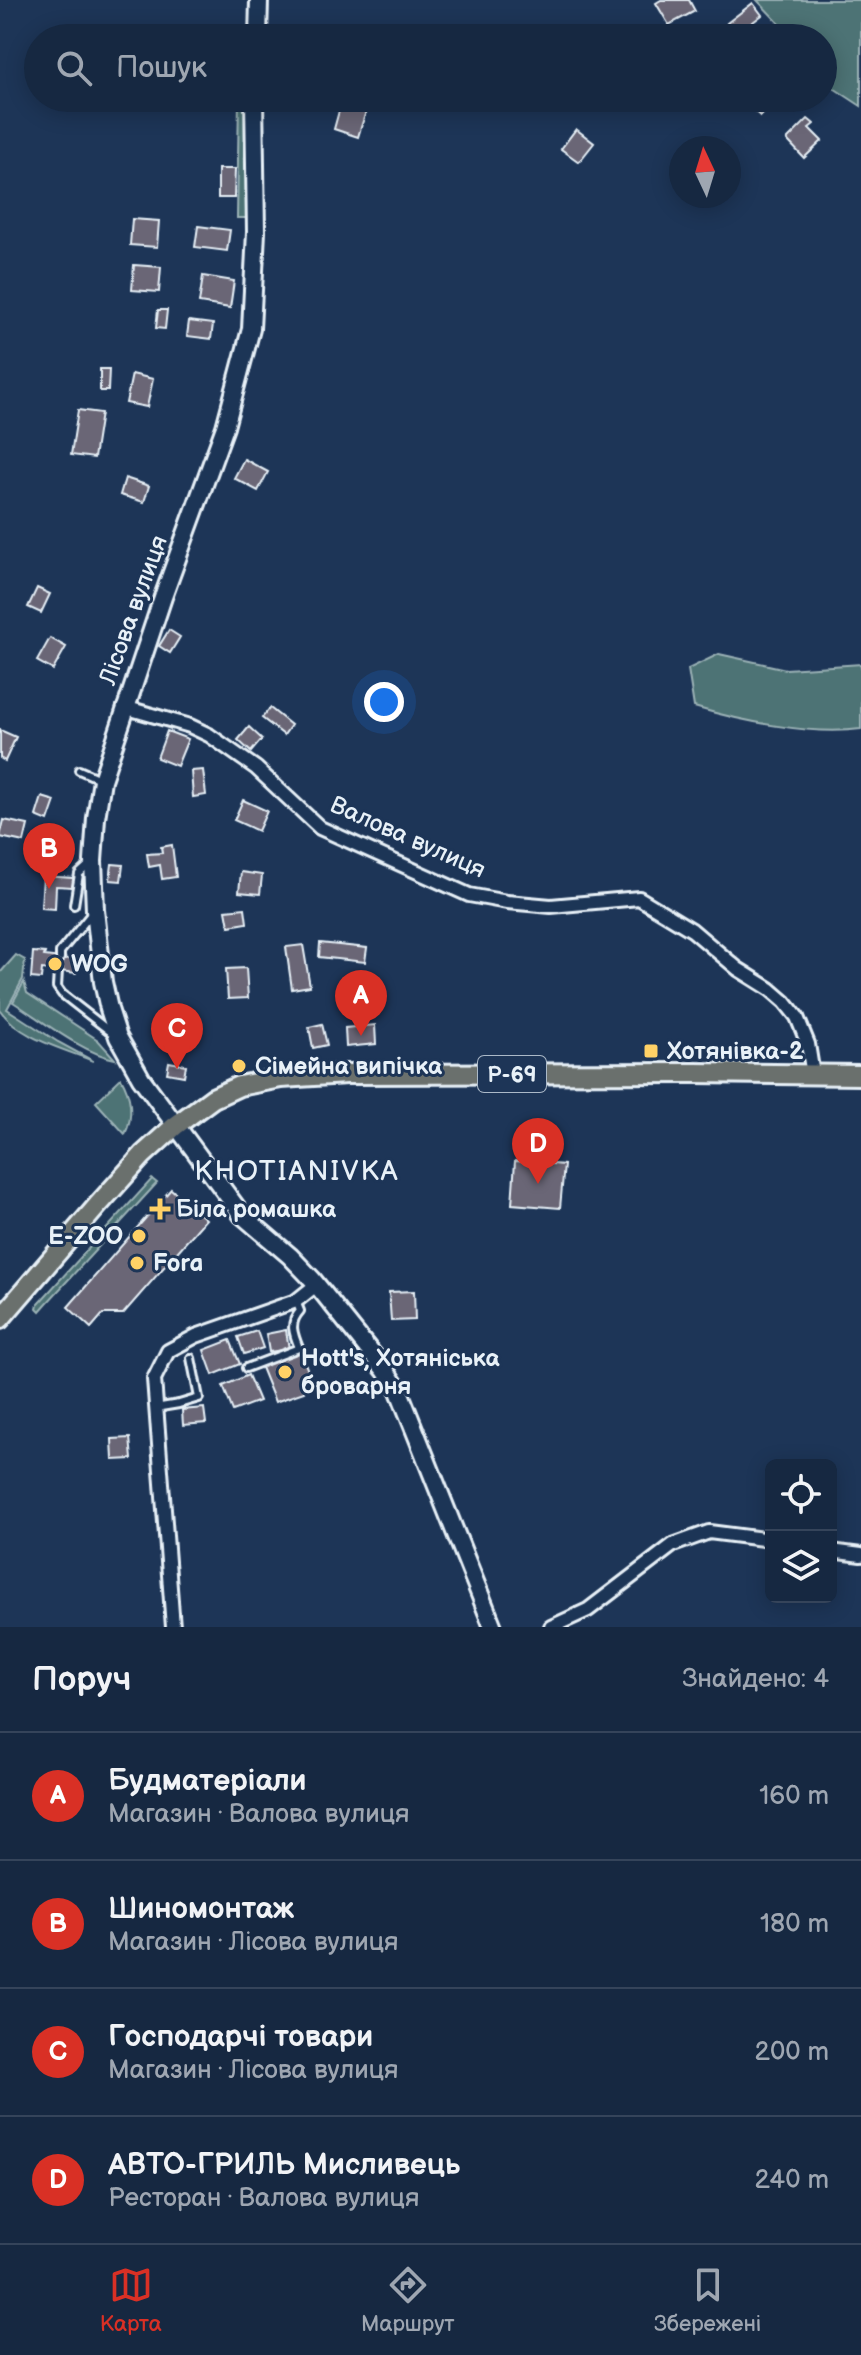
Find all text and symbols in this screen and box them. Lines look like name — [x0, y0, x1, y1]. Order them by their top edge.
search box — [24, 24, 837, 112]
icon: search — [52, 46, 96, 90]
text: Пошук — [116, 50, 207, 86]
north arrow — [669, 136, 741, 208]
street label: Лісова вулиця — [93, 532, 174, 690]
your location — [364, 682, 404, 722]
street label: Валова вулиця — [326, 790, 490, 885]
pin: B — [23, 823, 75, 889]
place label: WOG — [71, 950, 128, 979]
marker: WOG — [46, 955, 64, 973]
pin: A — [335, 970, 387, 1036]
pin: C — [151, 1003, 203, 1069]
place label: Хотянівка-2 — [666, 1037, 804, 1066]
marker: Хотянівка-2 — [642, 1042, 660, 1060]
place label: Сімейна випічка — [255, 1052, 443, 1081]
road number: Р-69 — [478, 1056, 546, 1092]
marker: Сімейна випічка — [230, 1057, 248, 1075]
pin: D — [512, 1118, 564, 1184]
district label: KHOTIANIVKA — [194, 1155, 400, 1188]
place label: Біла ромашка — [176, 1195, 337, 1224]
marker: Біла ромашка — [151, 1200, 169, 1218]
place label: E-ZOO — [48, 1222, 123, 1251]
marker: E-ZOO — [130, 1227, 148, 1245]
place label: Fora — [153, 1249, 203, 1278]
marker: Fora — [128, 1254, 146, 1272]
place label: Hott's, Хотяніська броварня — [301, 1344, 501, 1401]
marker: Hott's, Хотяніська броварня — [276, 1363, 294, 1381]
map controls — [765, 1459, 837, 1603]
button: locate — [765, 1459, 837, 1531]
button: layers — [765, 1531, 837, 1603]
text: Поруч — [32, 1659, 131, 1700]
text: Знайдено: 4 — [682, 1664, 829, 1695]
text: Будматеріали — [108, 1763, 306, 1799]
text: A — [50, 1781, 66, 1812]
text: 160 m — [759, 1781, 829, 1812]
text: Магазин · Валова вулиця — [108, 1799, 409, 1830]
text: Шиномонтаж — [108, 1891, 294, 1927]
text: B — [49, 1909, 67, 1940]
text: 180 m — [760, 1909, 829, 1940]
text: Магазин · Лісова вулиця — [108, 1927, 399, 1958]
text: Господарчі товари — [108, 2019, 373, 2055]
text: C — [49, 2037, 67, 2068]
text: 200 m — [755, 2037, 829, 2068]
text: Магазин · Лісова вулиця — [108, 2055, 399, 2086]
text: АВТО-ГРИЛЬ Мисливець — [108, 2147, 460, 2183]
text: D — [49, 2165, 67, 2196]
text: 240 m — [754, 2165, 829, 2196]
text: Ресторан · Валова вулиця — [108, 2183, 419, 2214]
tab: Карта — [100, 2263, 162, 2338]
tab: Маршрут — [361, 2263, 455, 2338]
tab: Збережені — [654, 2263, 761, 2338]

